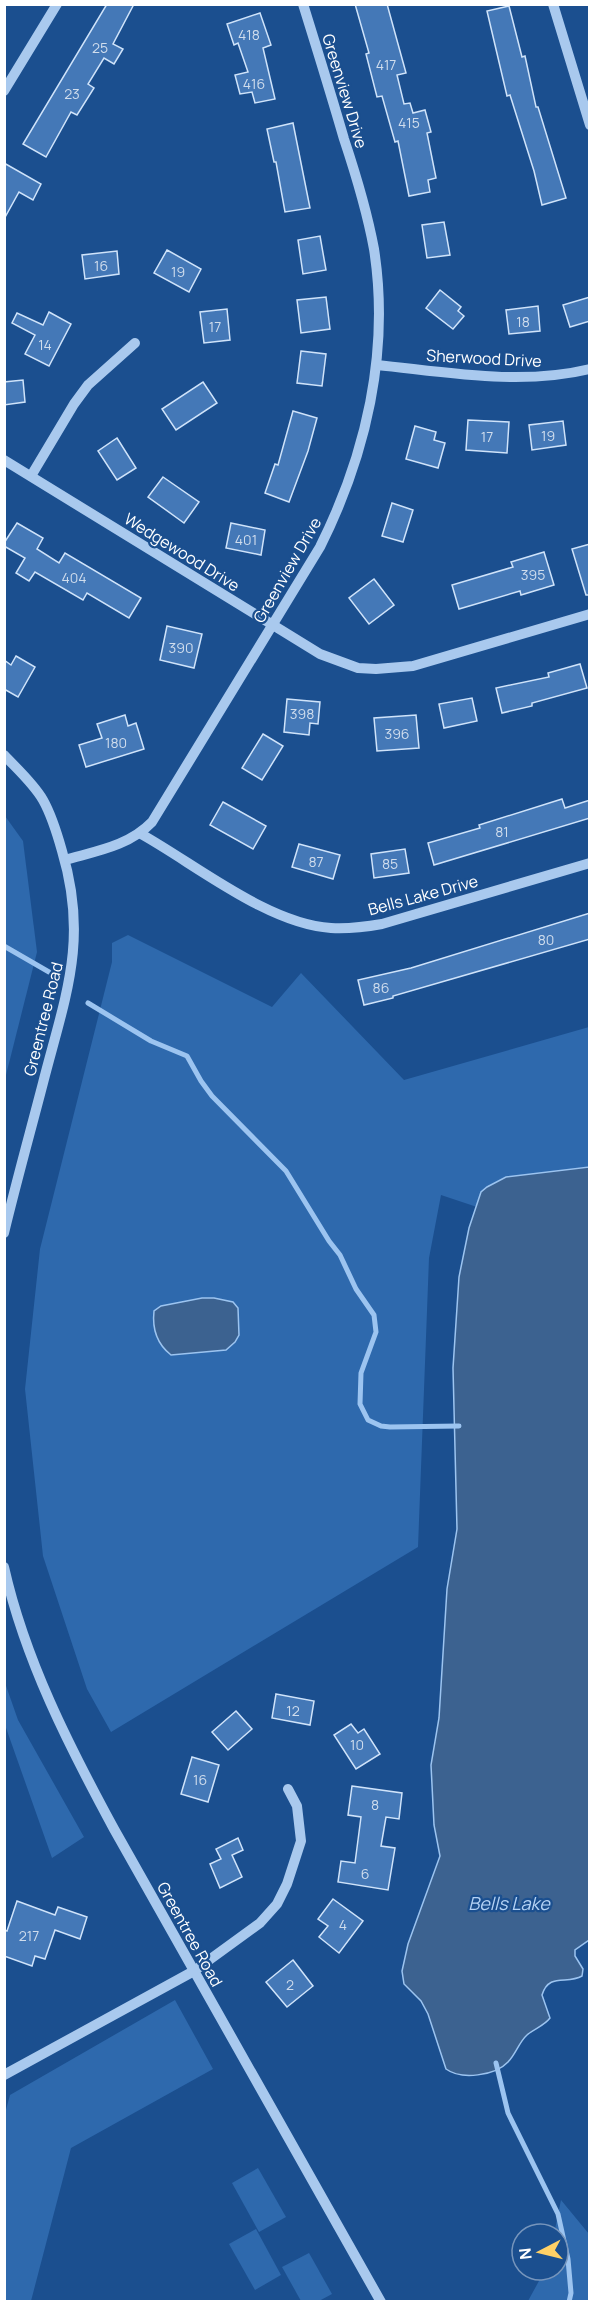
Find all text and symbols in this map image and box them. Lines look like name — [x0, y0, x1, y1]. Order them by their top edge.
house number: 418 — [238, 25, 260, 44]
street label: Greenview Drive — [317, 31, 373, 151]
house number: 25 — [92, 38, 108, 57]
house number: 417 — [376, 55, 396, 74]
house number: 416 — [243, 74, 265, 93]
house number: 23 — [64, 84, 80, 103]
house number: 415 — [398, 113, 420, 132]
house number: 16 — [94, 256, 108, 275]
house number: 19 — [171, 262, 185, 281]
house number: 18 — [516, 312, 530, 331]
house number: 17 — [209, 317, 221, 336]
house number: 14 — [38, 335, 52, 354]
street label: Sherwood Drive — [426, 344, 542, 372]
house number: 19 — [541, 426, 555, 445]
house number: 17 — [481, 427, 493, 446]
street label: Wedgewood Drive — [120, 508, 244, 596]
street label: Greenview Drive — [248, 513, 326, 627]
house number: 401 — [235, 530, 257, 549]
house number: 395 — [521, 565, 545, 584]
house number: 404 — [61, 568, 87, 587]
house number: 390 — [169, 638, 193, 657]
house number: 398 — [290, 704, 314, 723]
house number: 396 — [384, 724, 410, 743]
house number: 180 — [105, 733, 127, 752]
house number: 81 — [495, 822, 509, 841]
house number: 87 — [308, 852, 324, 871]
house number: 85 — [382, 854, 398, 873]
street label: Bells Lake Drive — [366, 870, 480, 920]
house number: 80 — [538, 930, 554, 949]
street label: Greentree Road — [18, 960, 68, 1078]
house number: 86 — [373, 978, 389, 997]
house number: 12 — [286, 1701, 300, 1720]
house number: 10 — [350, 1735, 364, 1754]
house number: 16 — [193, 1770, 207, 1789]
house number: 8 — [371, 1795, 379, 1814]
house number: 6 — [361, 1864, 369, 1883]
street label: Greentree Road — [152, 1878, 228, 1990]
water label: Bells Lake — [468, 1891, 551, 1915]
house number: 4 — [339, 1915, 347, 1934]
house number: 217 — [19, 1926, 39, 1945]
house number: 2 — [286, 1975, 294, 1994]
north arrow — [510, 2222, 570, 2282]
text: N — [513, 2247, 537, 2261]

